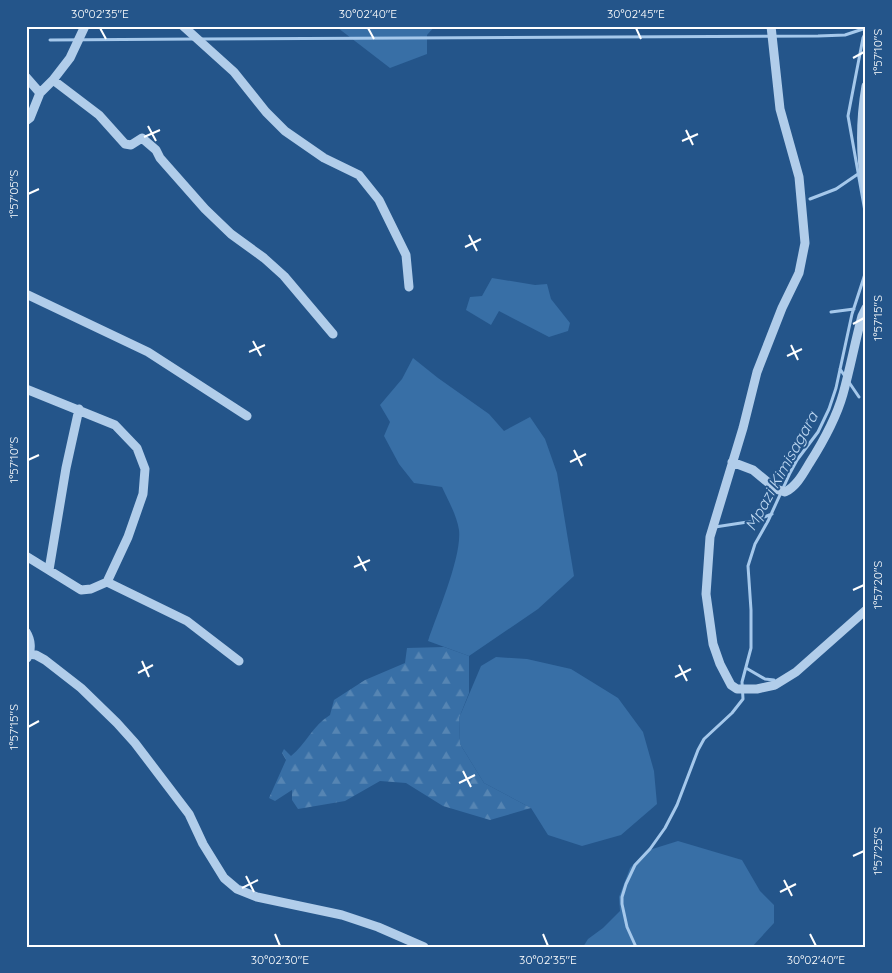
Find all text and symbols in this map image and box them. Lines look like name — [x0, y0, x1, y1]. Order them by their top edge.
text: 30°02'35"E — [71, 6, 129, 21]
text: 30°02'40"E — [339, 6, 397, 21]
text: 30°02'45"E — [607, 6, 665, 21]
text: 1°57'10"S — [870, 29, 885, 75]
text: 1°57'05"S — [6, 170, 21, 218]
text: 1°57'15"S — [870, 295, 885, 341]
water label: Mpazi Kimisagara — [740, 407, 823, 534]
text: 1°57'10"S — [6, 437, 21, 483]
text: 1°57'20"S — [870, 560, 885, 609]
text: 1°57'15"S — [6, 704, 21, 750]
text: 1°57'25"S — [870, 827, 885, 875]
text: 30°02'30"E — [251, 952, 309, 967]
text: 30°02'35"E — [519, 952, 577, 967]
text: 30°02'40"E — [787, 952, 845, 967]

